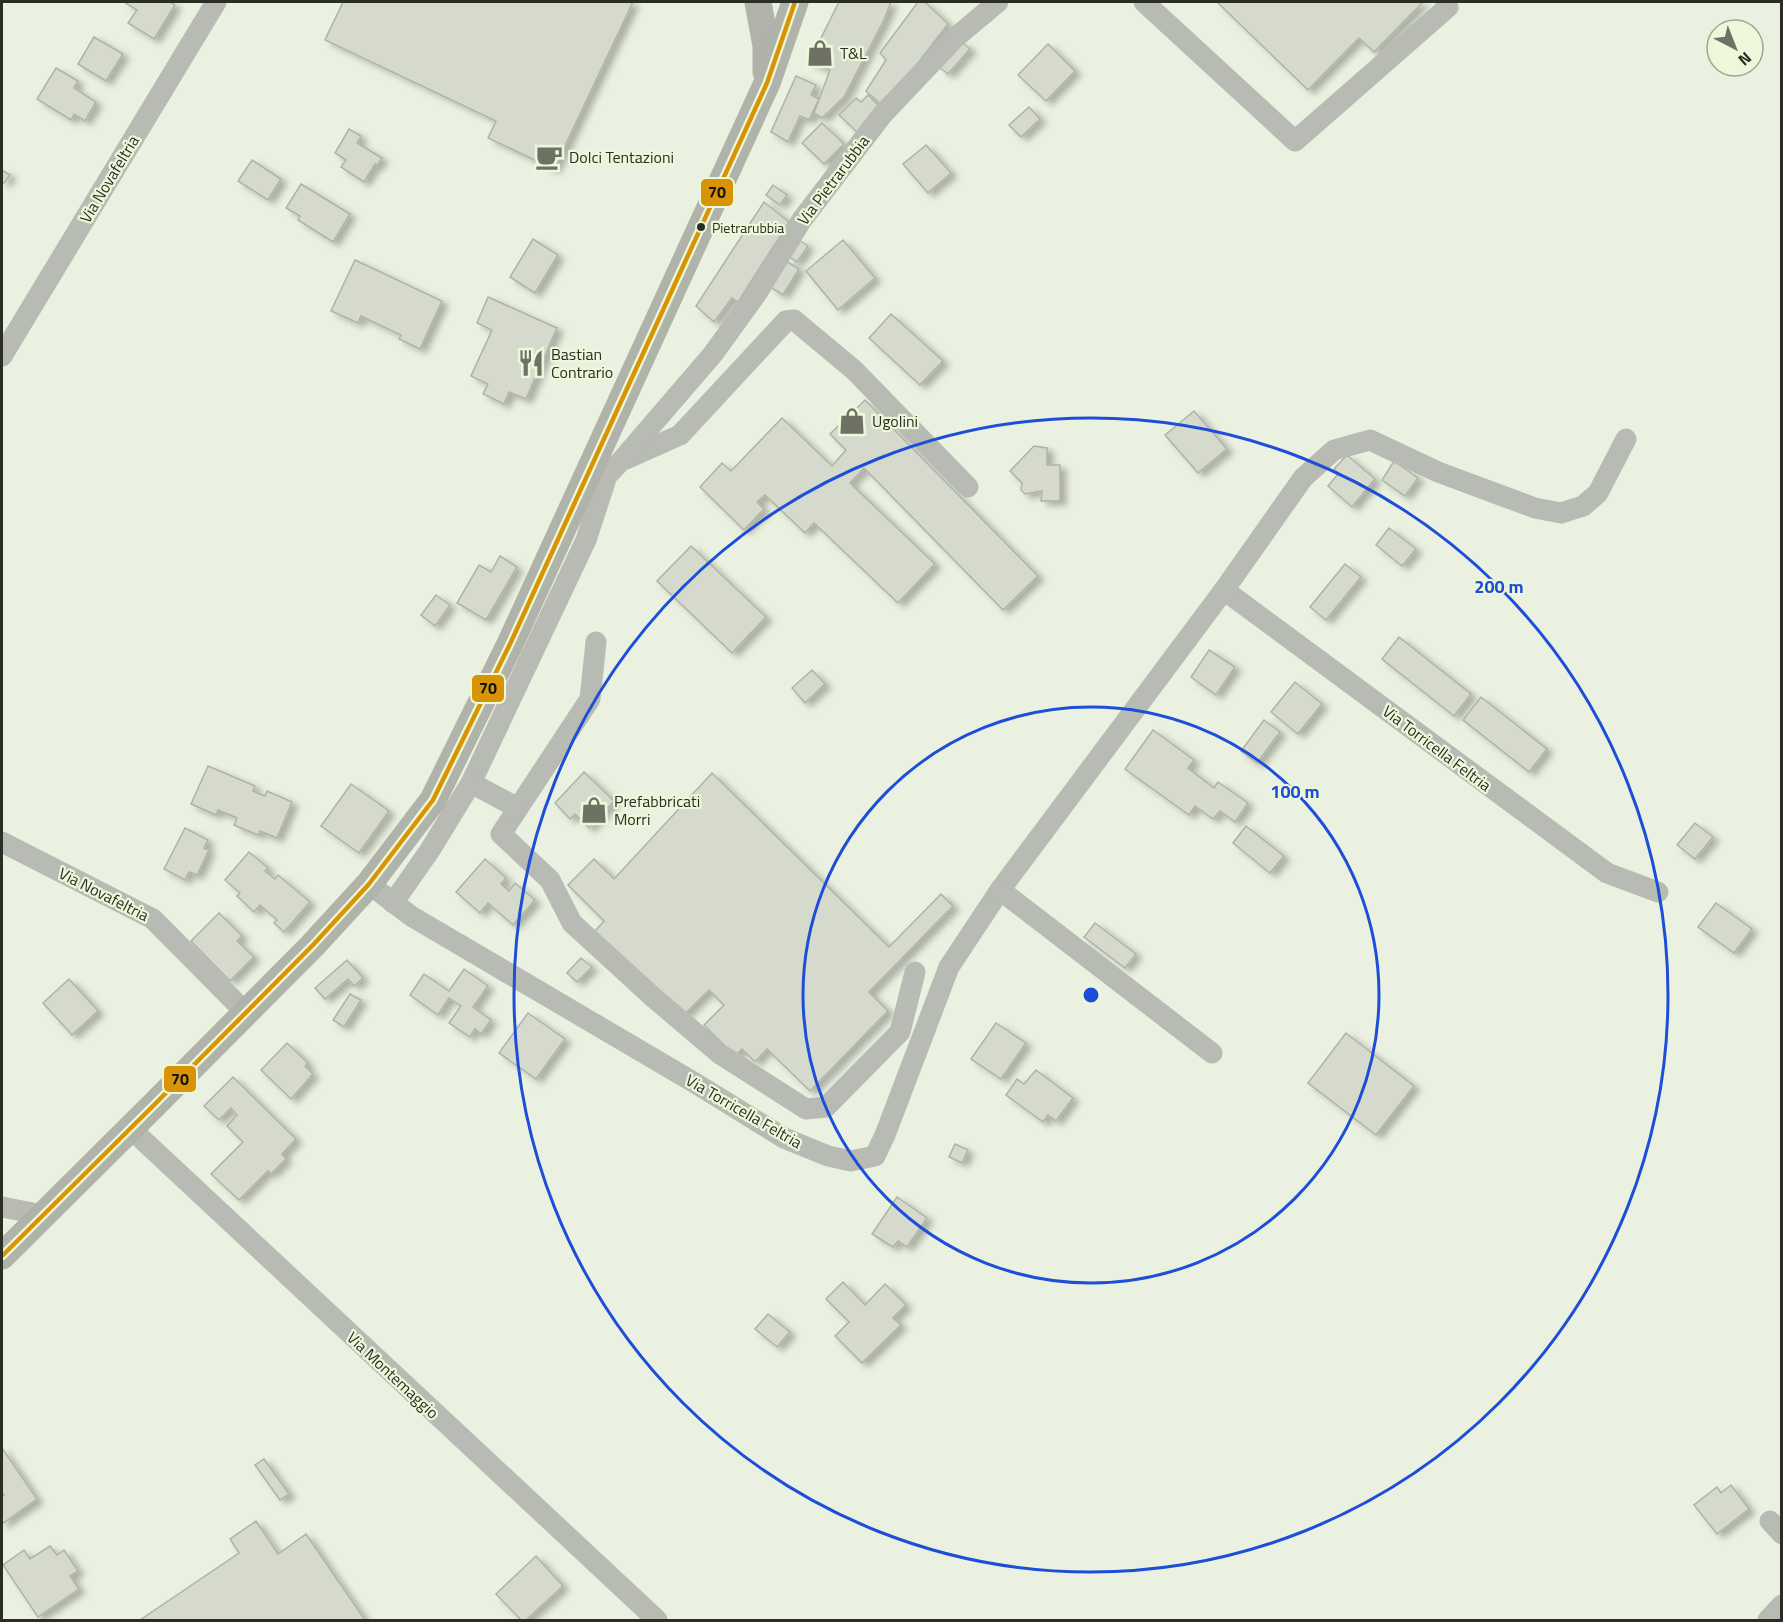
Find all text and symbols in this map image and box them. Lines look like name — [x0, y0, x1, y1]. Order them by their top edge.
north arrow — [1705, 18, 1765, 78]
shop icon: T&L — [805, 38, 835, 68]
place label: T&L — [840, 41, 867, 65]
text: N — [1733, 47, 1757, 72]
street label: Via Pietrarubbia — [791, 130, 875, 230]
street label: Via Novafeltria — [73, 131, 145, 227]
cafe icon: Dolci Tentazioni — [534, 142, 564, 172]
place label: Dolci Tentazioni — [569, 145, 674, 169]
line badge: 70 — [700, 178, 734, 207]
text: 70 — [708, 180, 726, 204]
place label: Pietrarubbia — [712, 217, 784, 238]
marker: Pietrarubbia — [695, 221, 707, 233]
place label: Bastian Contrario — [551, 342, 613, 384]
restaurant icon: Bastian Contrario — [516, 348, 546, 378]
shop icon: Ugolini — [837, 406, 867, 436]
place label: Ugolini — [872, 409, 918, 433]
text: 200 m — [1474, 573, 1524, 600]
line badge: 70 — [471, 674, 505, 703]
text: 70 — [479, 676, 497, 700]
street label: Via Torricella Feltria — [1378, 699, 1496, 797]
text: 100 m — [1270, 778, 1320, 805]
place label: Prefabbricati Morri — [614, 789, 700, 831]
shop icon: Prefabbricati Morri — [579, 795, 609, 825]
street label: Via Novafeltria — [55, 861, 153, 927]
centre of rings — [1081, 985, 1101, 1005]
line badge: 70 — [163, 1065, 197, 1093]
text: 70 — [171, 1067, 189, 1091]
street label: Via Torricella Feltria — [681, 1068, 807, 1154]
street label: Via Montemaggio — [342, 1326, 444, 1424]

